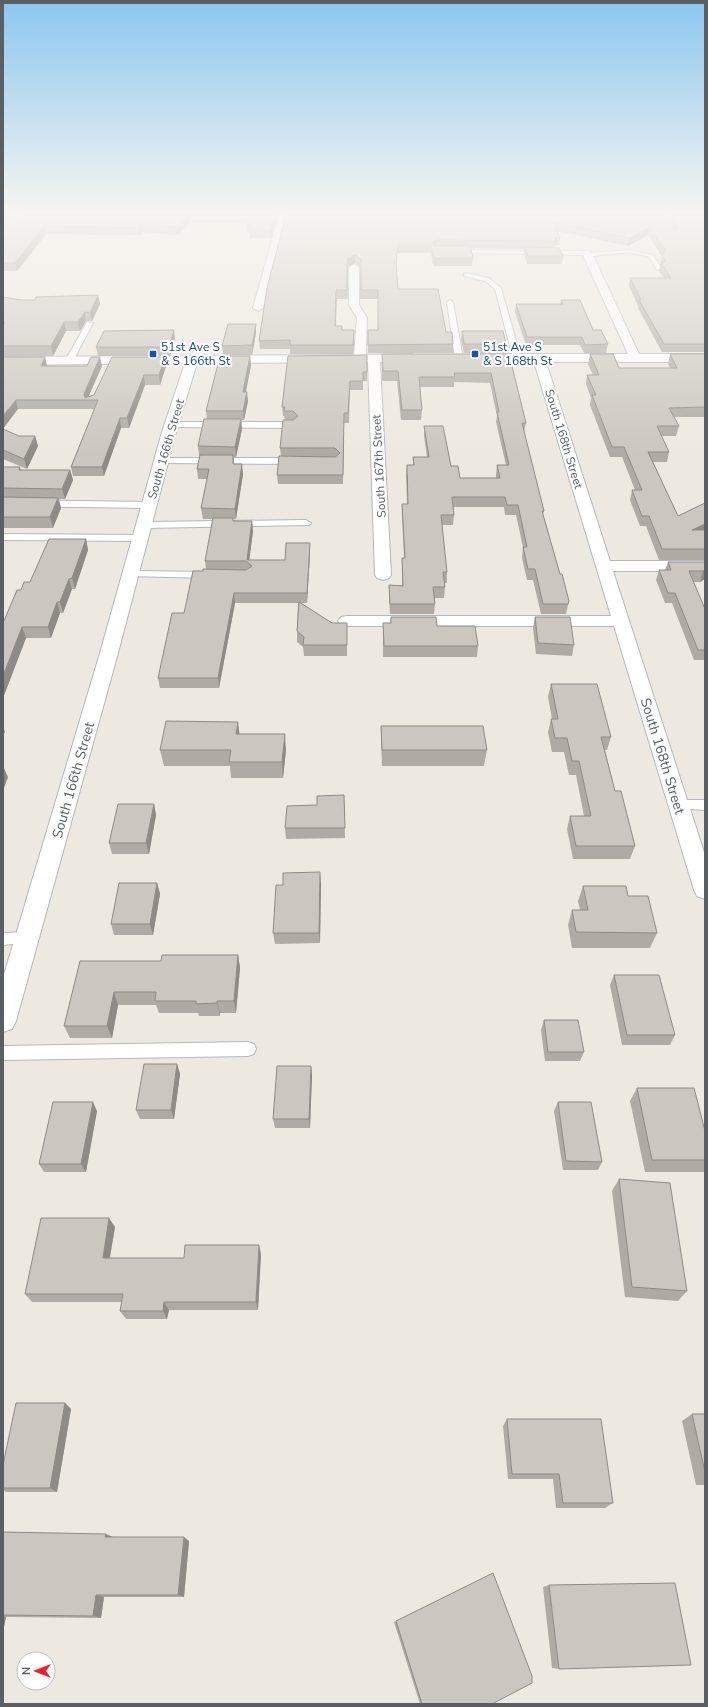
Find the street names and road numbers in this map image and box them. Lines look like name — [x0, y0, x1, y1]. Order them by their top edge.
street label: South 168th Street — [541, 387, 587, 492]
street label: South 166th Street — [144, 396, 188, 501]
street label: South 167th Street — [368, 413, 390, 518]
street label: South 168th Street — [636, 696, 689, 817]
street label: South 166th Street — [48, 719, 99, 841]

